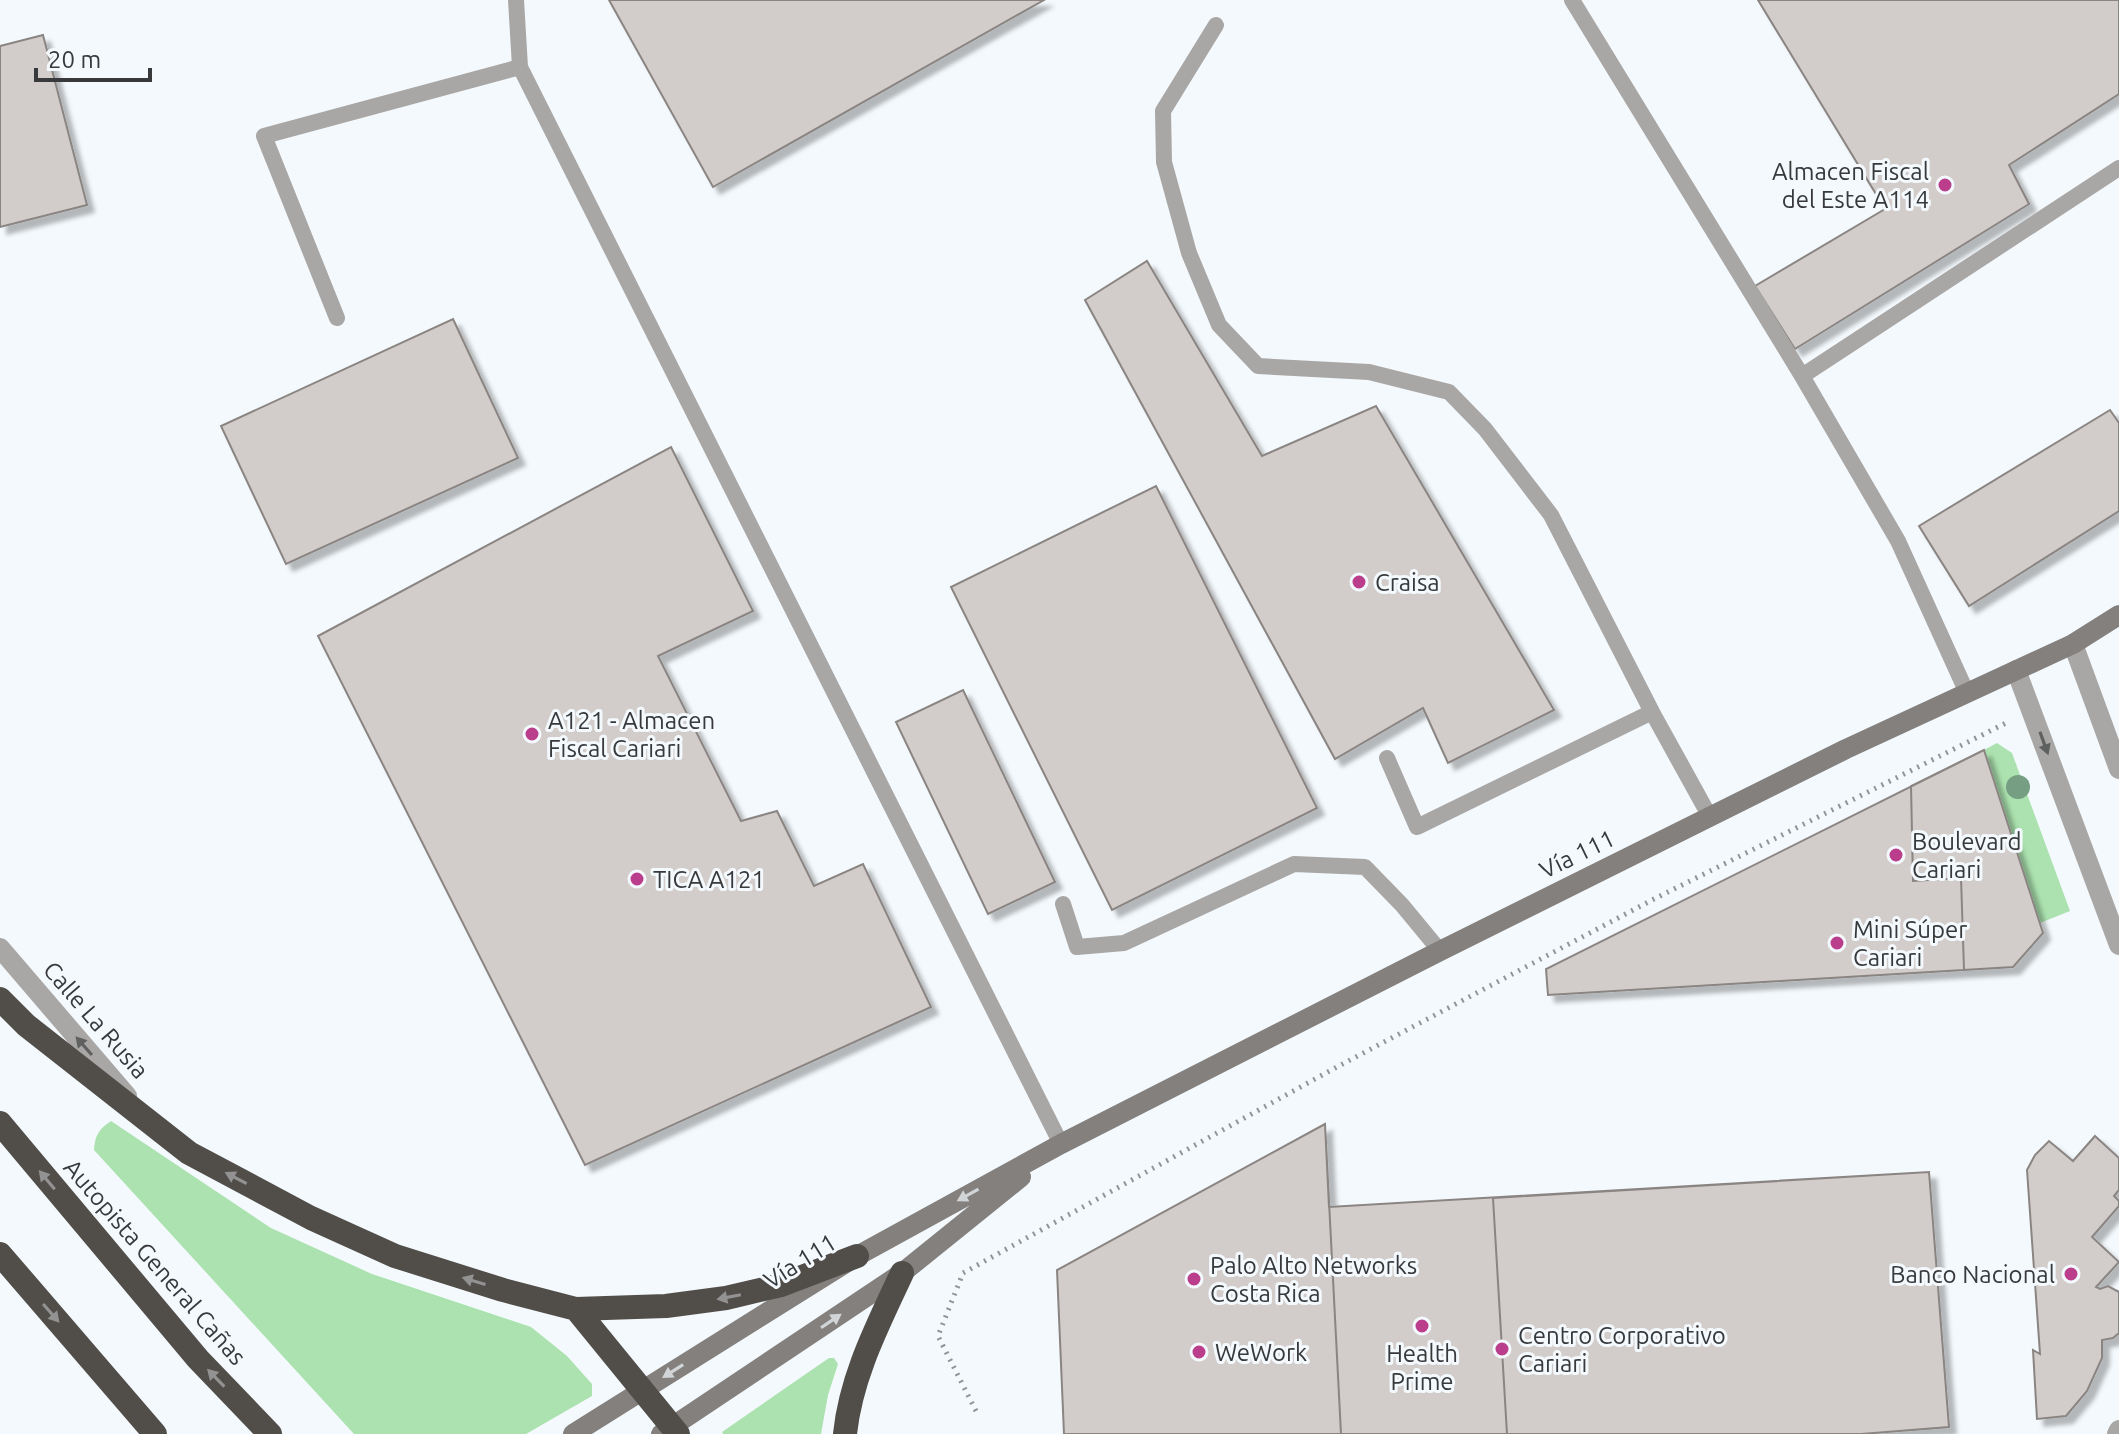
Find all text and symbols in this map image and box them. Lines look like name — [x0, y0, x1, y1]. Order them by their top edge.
scale bar — [36, 32, 150, 82]
text: 20 m — [48, 46, 101, 73]
place label: Almacen Fiscal del Este A114 — [1772, 158, 1929, 213]
marker: Almacen Fiscal del Este A114 — [1936, 176, 1954, 194]
place label: Craisa — [1375, 569, 1440, 596]
marker: Craisa — [1350, 573, 1368, 591]
place label: A121 - Almacen Fiscal Cariari — [548, 707, 715, 762]
marker: A121 - Almacen Fiscal Cariari — [523, 725, 541, 743]
one-way arrow — [2038, 731, 2050, 755]
street label: Vía 111 — [1535, 824, 1619, 884]
place label: Boulevard Cariari — [1912, 828, 2022, 883]
marker: Boulevard Cariari — [1887, 846, 1905, 864]
place label: TICA A121 — [653, 866, 765, 893]
marker: TICA A121 — [628, 870, 646, 888]
place label: Mini Súper Cariari — [1853, 916, 1967, 971]
marker: Mini Súper Cariari — [1828, 934, 1846, 952]
street label: Calle La Rusia — [38, 956, 154, 1084]
one-way arrow — [76, 1036, 93, 1056]
street label: Autopista General Cañas — [59, 1154, 251, 1370]
one-way arrow — [39, 1170, 56, 1190]
one-way arrow — [224, 1172, 247, 1185]
one-way arrow — [957, 1188, 979, 1202]
street label: Vía 111 — [759, 1228, 841, 1294]
place label: Palo Alto Networks Costa Rica — [1210, 1252, 1417, 1307]
place label: Banco Nacional — [1890, 1261, 2055, 1288]
marker: Banco Nacional — [2062, 1265, 2080, 1283]
marker: Palo Alto Networks Costa Rica — [1185, 1270, 1203, 1288]
one-way arrow — [461, 1274, 485, 1287]
one-way arrow — [717, 1291, 742, 1303]
one-way arrow — [42, 1303, 60, 1322]
one-way arrow — [820, 1314, 842, 1328]
marker: Health Prime — [1413, 1317, 1431, 1335]
place label: Centro Corporativo Cariari — [1518, 1322, 1726, 1377]
place label: WeWork — [1215, 1339, 1307, 1366]
place label: Health Prime — [1386, 1340, 1458, 1395]
marker: Centro Corporativo Cariari — [1493, 1340, 1511, 1358]
marker: WeWork — [1190, 1343, 1208, 1361]
one-way arrow — [662, 1364, 683, 1379]
one-way arrow — [207, 1369, 226, 1388]

